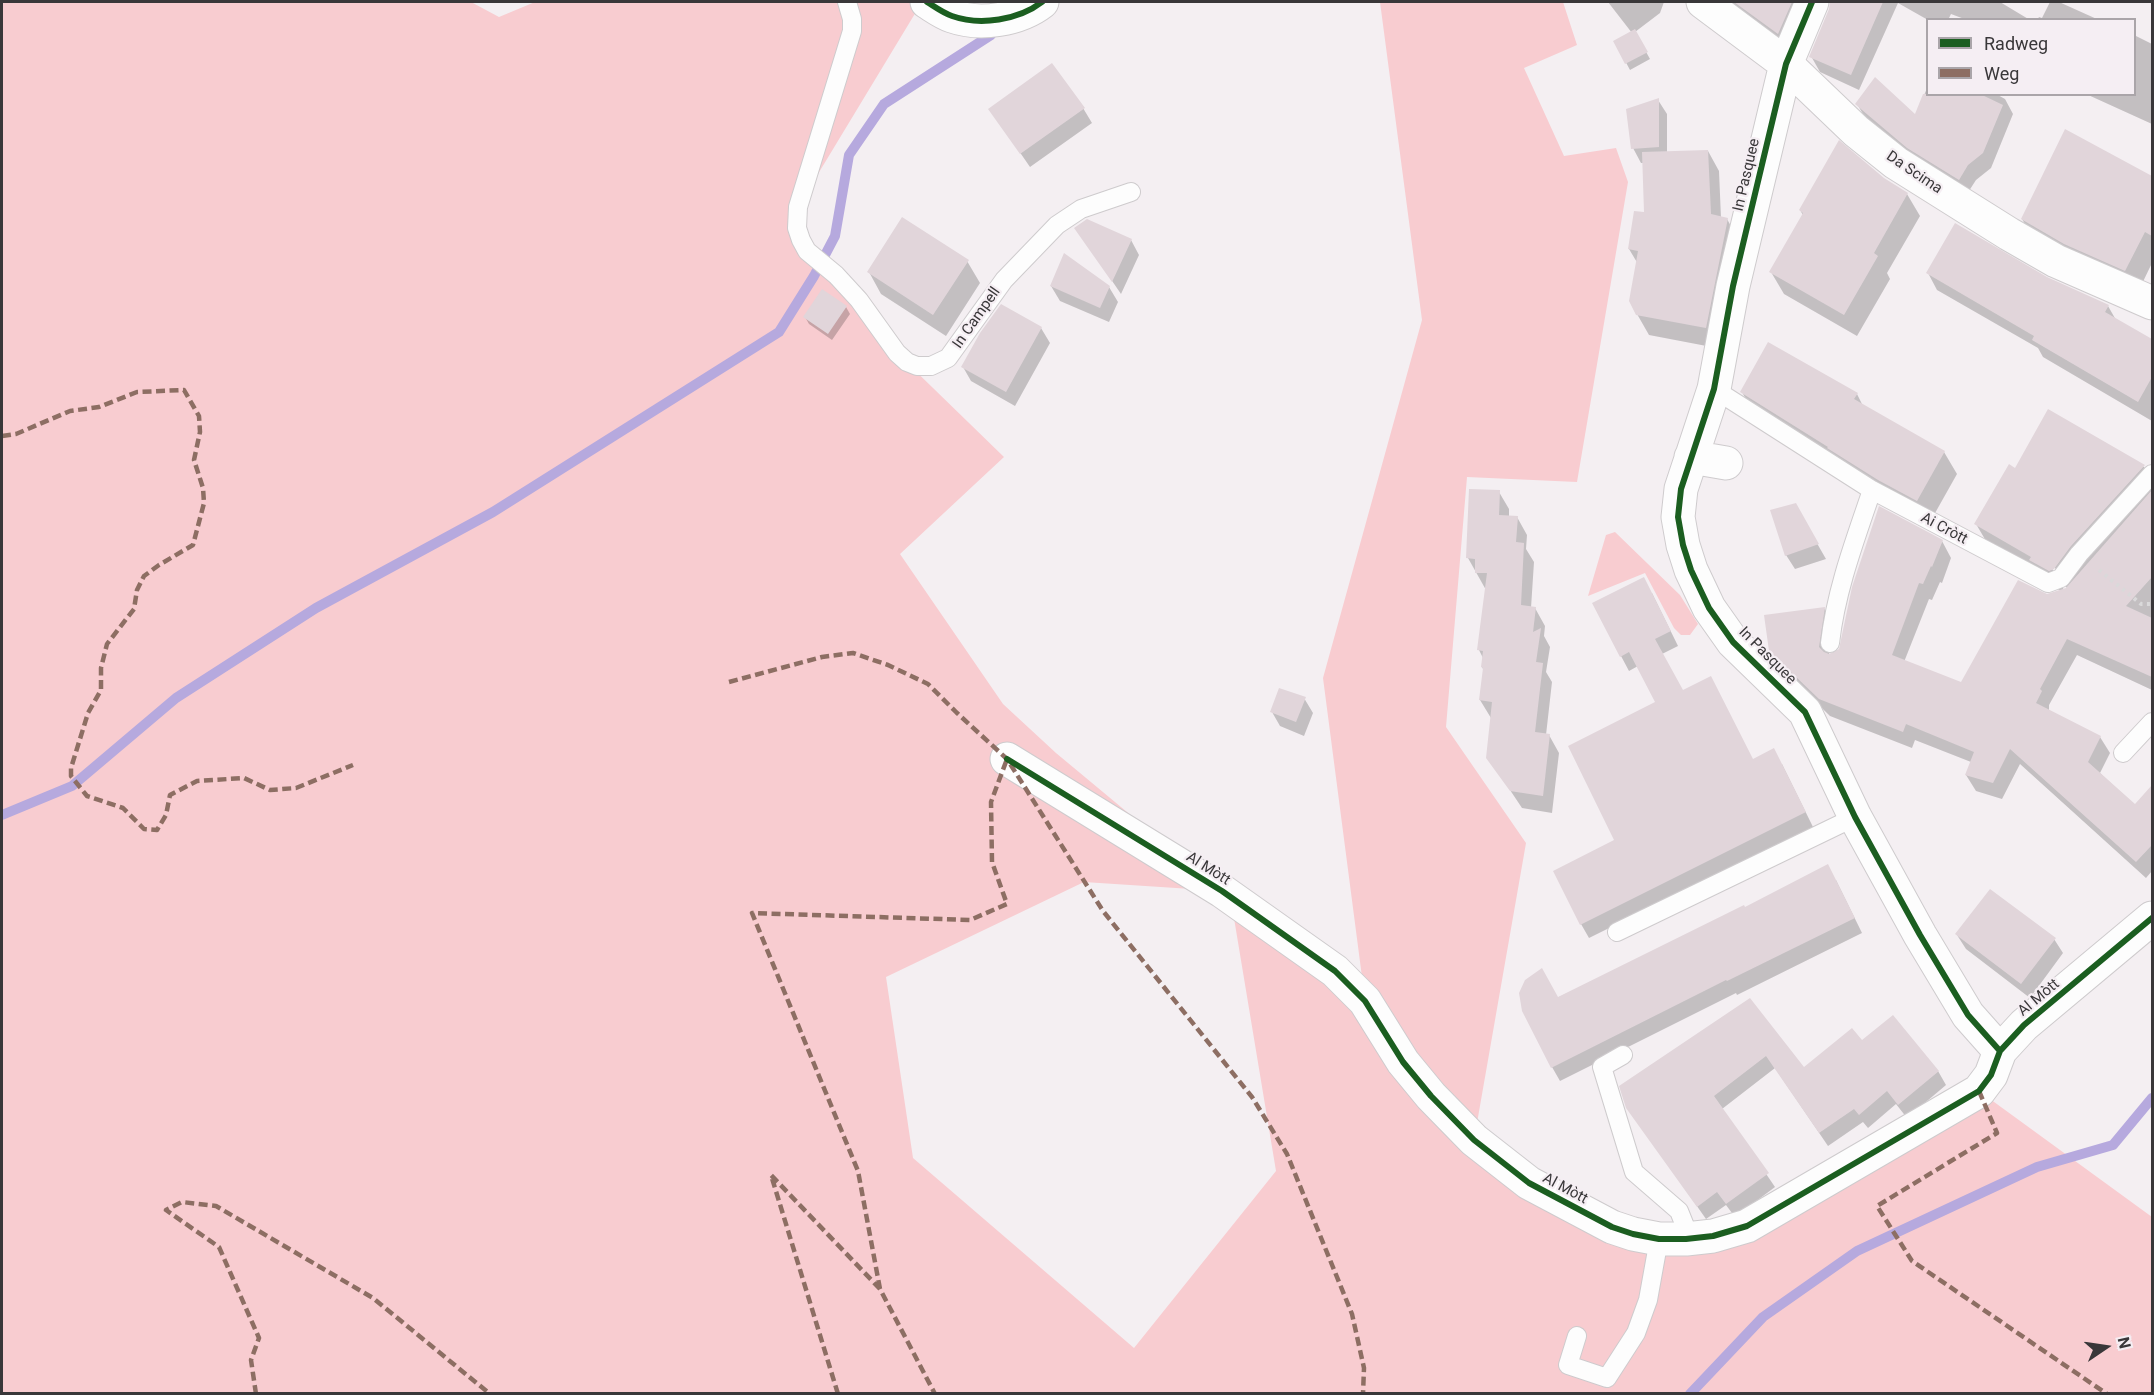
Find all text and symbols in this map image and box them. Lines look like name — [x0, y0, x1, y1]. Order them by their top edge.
legend — [1926, 18, 2136, 96]
text: Radweg — [1984, 33, 2048, 54]
text: Weg — [1984, 63, 2019, 84]
street label: In Pasquee — [1730, 137, 1764, 213]
street label: Da Scima — [1883, 148, 1945, 198]
street label: In Campell — [949, 284, 1005, 352]
street label: Ai Cròtt — [1918, 509, 1970, 549]
street label: In Pasquee — [1734, 623, 1800, 689]
street label: Al Mòtt — [1183, 848, 1233, 890]
street label: Al Mòtt — [2015, 975, 2063, 1021]
street label: Al Mòtt — [1539, 1170, 1591, 1208]
north arrow — [2076, 1317, 2136, 1377]
text: N — [2113, 1335, 2135, 1350]

